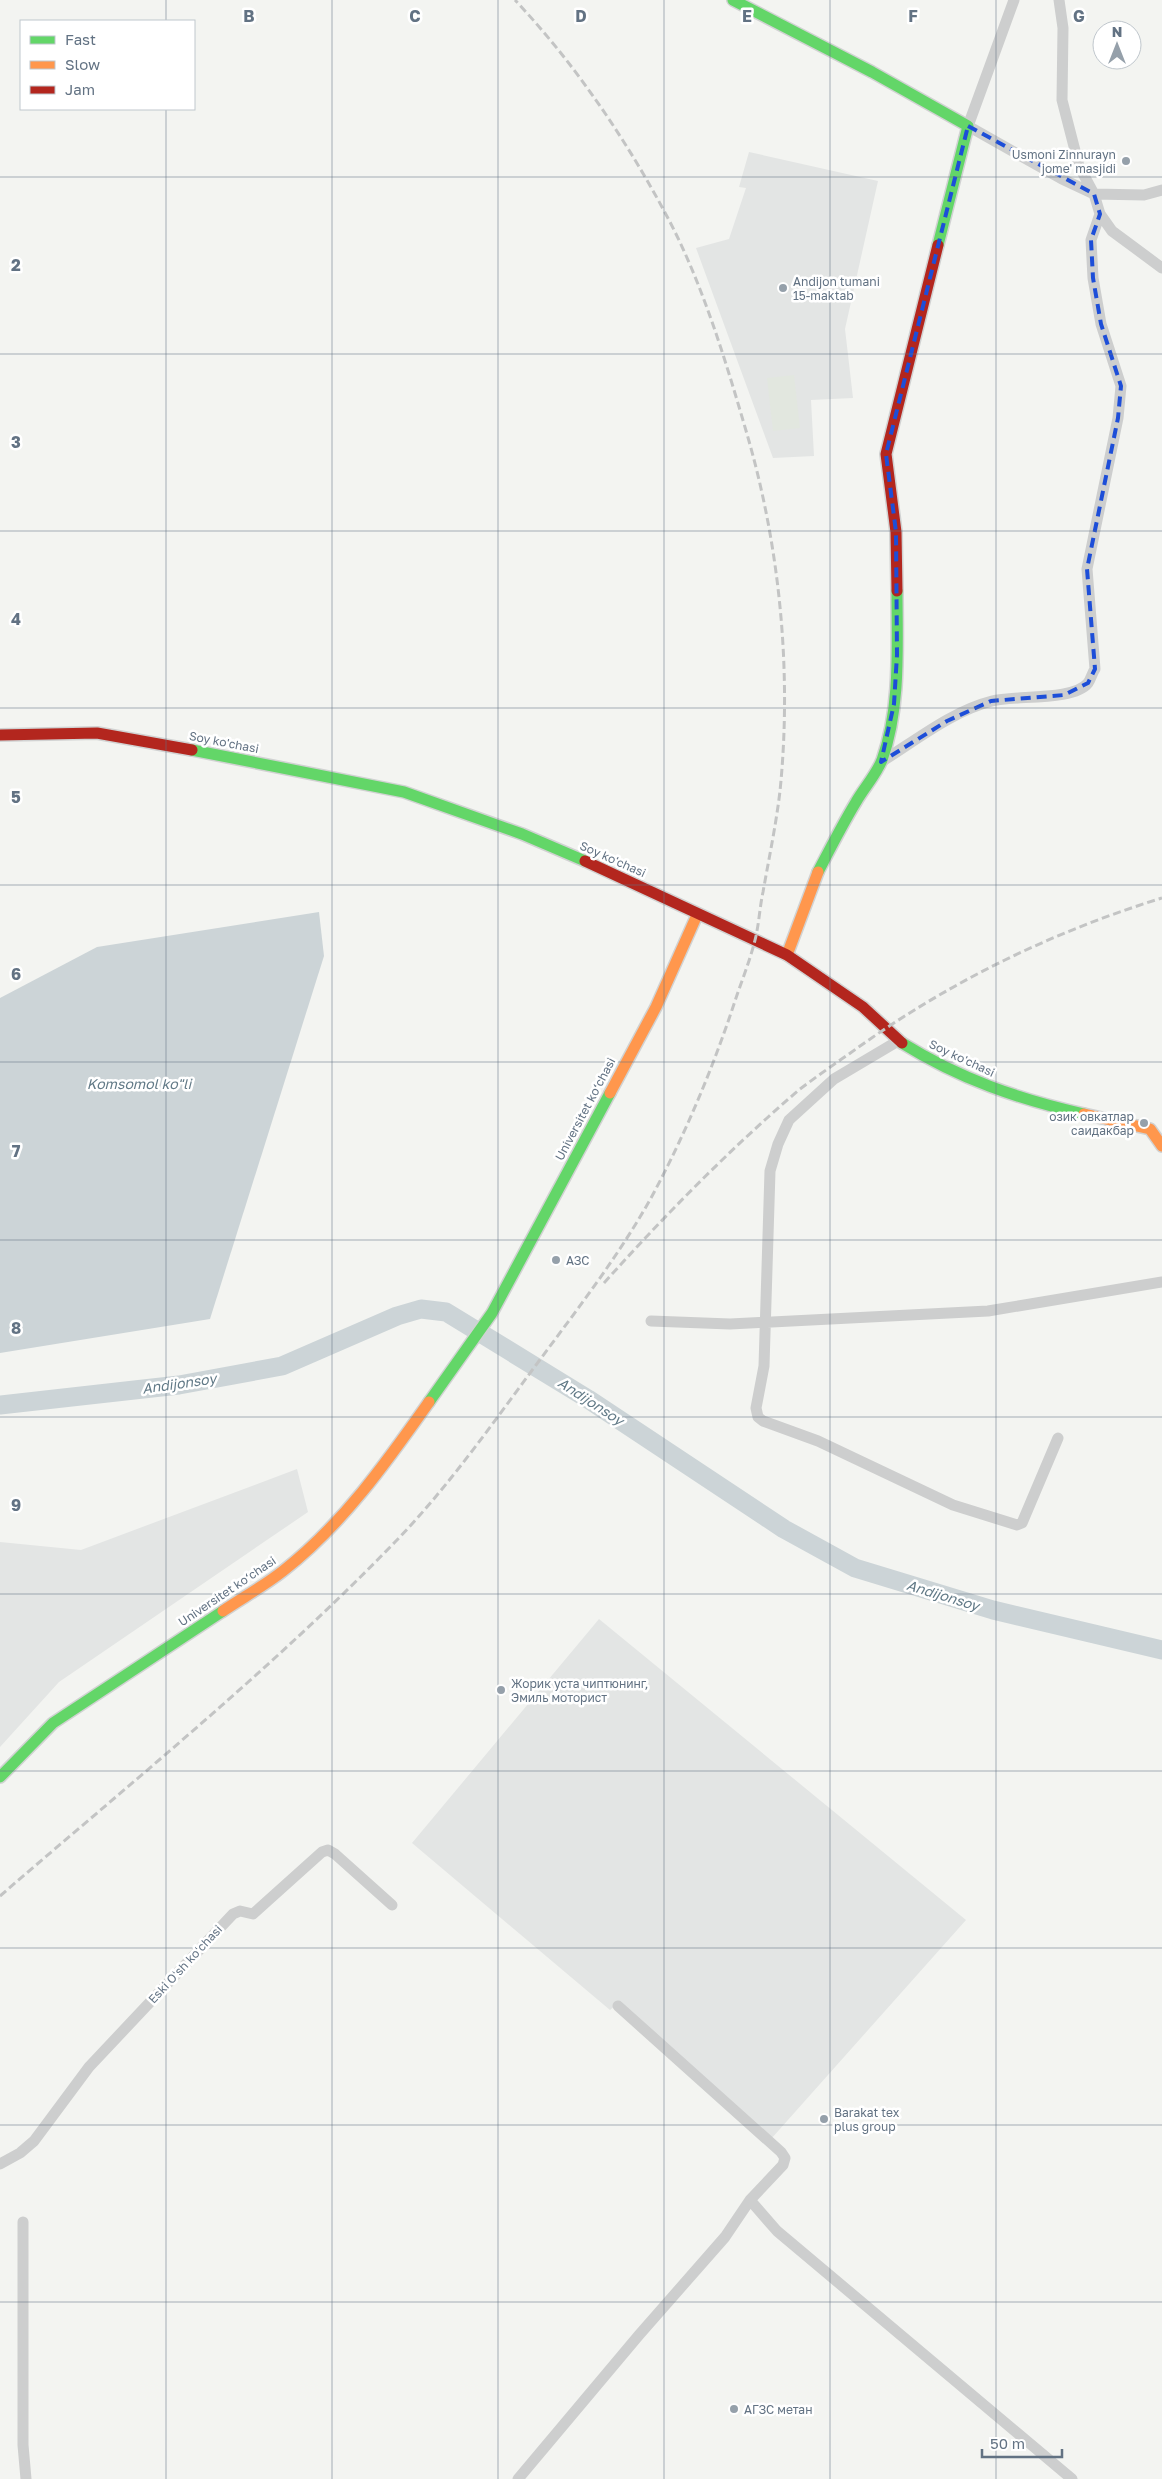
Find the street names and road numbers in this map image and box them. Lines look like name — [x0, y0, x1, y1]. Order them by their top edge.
street label: Soy ko'chasi — [188, 728, 260, 756]
street label: Soy ko'chasi — [578, 838, 648, 880]
street label: Soy ko'chasi — [927, 1036, 997, 1080]
street label: Universitet kо‘chasi — [552, 1055, 618, 1163]
street label: Universitet kо‘chasi — [175, 1553, 279, 1629]
street label: Eski Oʻsh koʻchasi — [145, 1922, 225, 2006]

